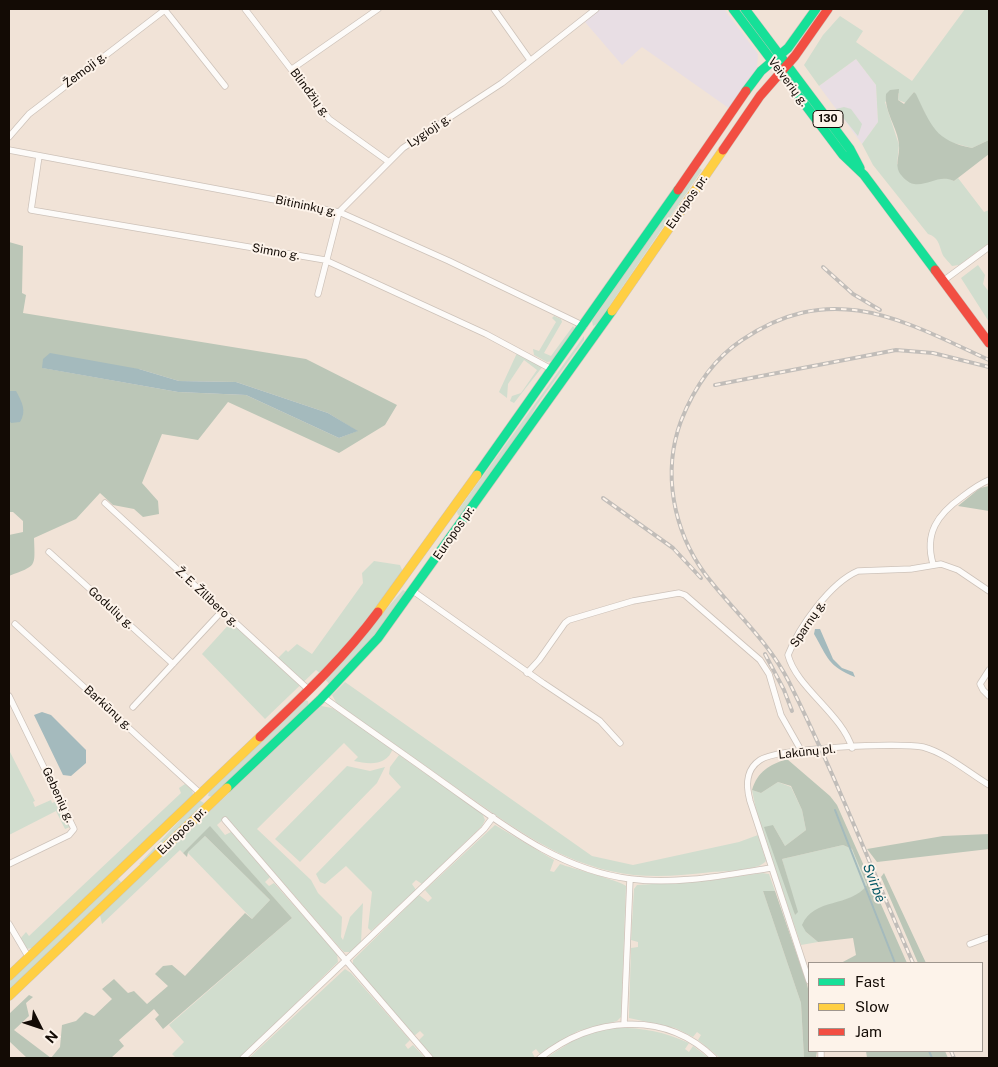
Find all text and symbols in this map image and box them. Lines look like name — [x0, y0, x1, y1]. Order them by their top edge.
street label: Žemoji g. — [60, 49, 110, 91]
street label: Veiverių g. — [765, 55, 811, 109]
street label: Blindžių g. — [287, 66, 333, 120]
road number: 130 — [813, 110, 843, 128]
street label: Lygioji g. — [405, 111, 453, 151]
street label: Europos pr. — [663, 172, 711, 232]
street label: Bitininkų g. — [274, 192, 338, 220]
street label: Simno g. — [251, 241, 301, 263]
street label: Europos pr. — [430, 503, 478, 563]
street label: Ž. E. Žilibero g. — [172, 564, 242, 630]
street label: Godulių g. — [85, 584, 137, 632]
street label: Sparnų g. — [787, 598, 829, 650]
street label: Barkūnų g. — [81, 683, 135, 733]
street label: Lakūnų pl. — [778, 742, 836, 762]
street label: Gebenių g. — [39, 765, 77, 825]
street label: Europos pr. — [155, 804, 209, 858]
water label: Svirbė — [859, 861, 889, 905]
legend — [808, 962, 983, 1052]
text: Fast — [855, 973, 885, 990]
text: Slow — [855, 998, 889, 1015]
north arrow — [15, 1002, 65, 1052]
text: Jam — [855, 1023, 882, 1040]
text: N — [42, 1027, 61, 1046]

